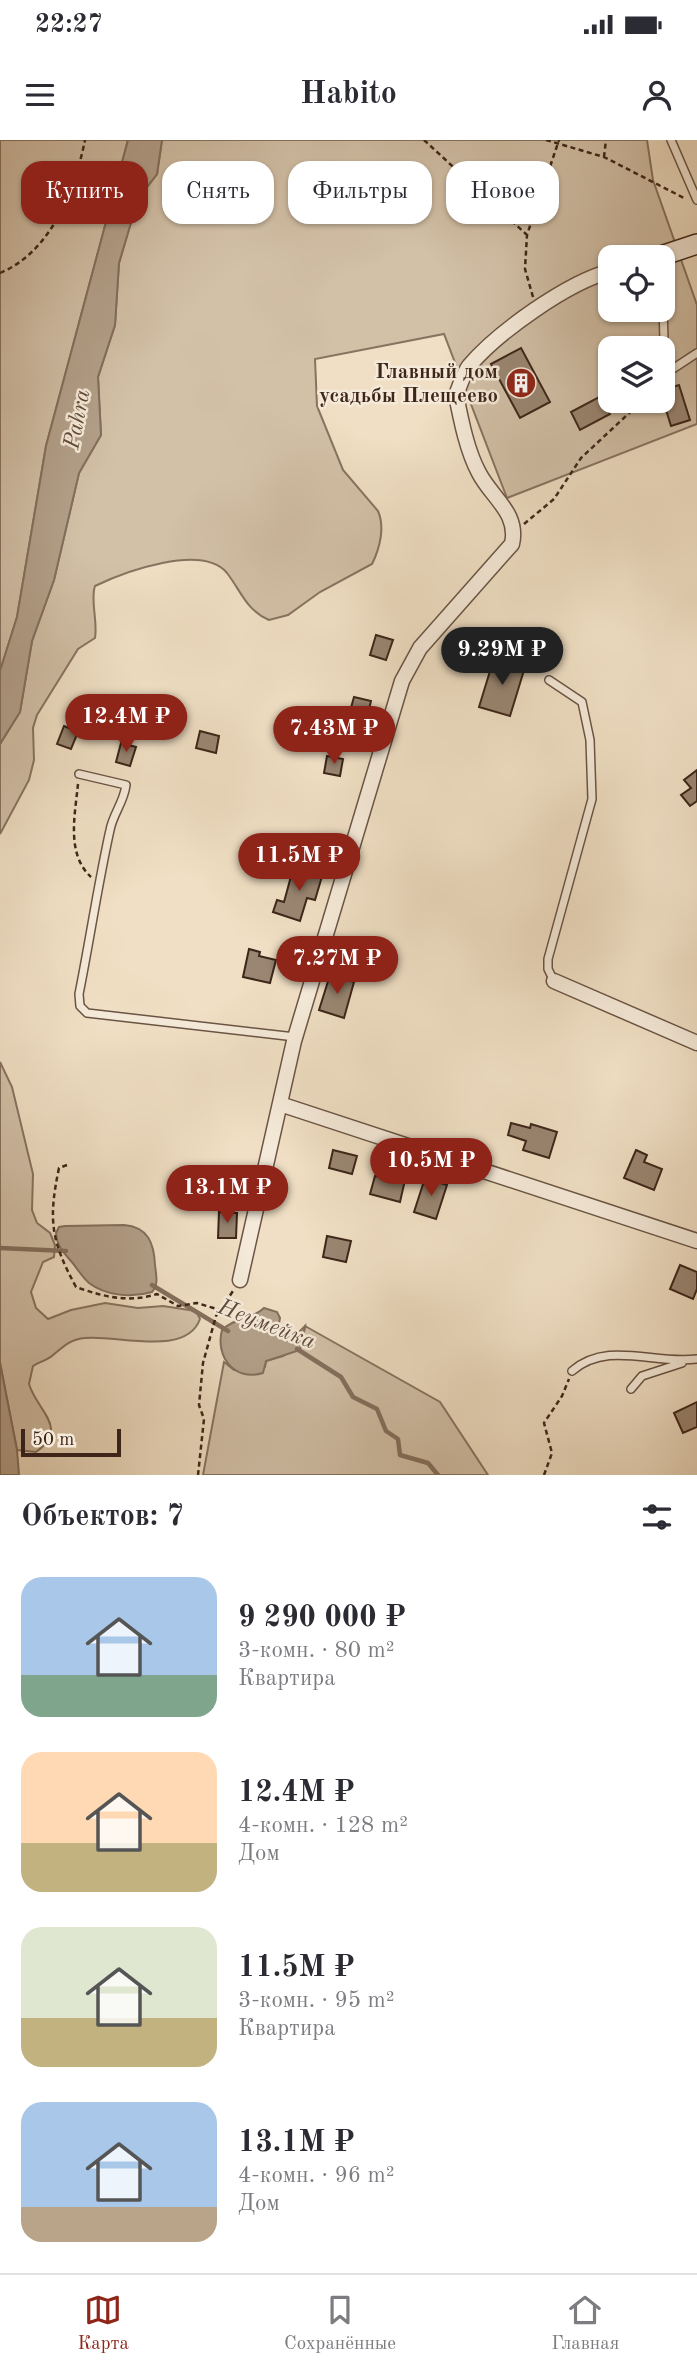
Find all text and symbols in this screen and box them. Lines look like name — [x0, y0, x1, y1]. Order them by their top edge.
text: 22:27 — [35, 12, 103, 38]
icon: menu — [21, 76, 59, 114]
icon: person — [638, 76, 676, 114]
text: Habito — [300, 79, 397, 111]
chip: Купить — [21, 161, 148, 224]
chip: Снять — [162, 161, 274, 224]
chip: Фильтры — [288, 161, 432, 224]
chip: Новое — [446, 161, 559, 224]
map controls — [598, 245, 675, 413]
button: locate — [598, 245, 675, 322]
button: layers — [598, 336, 675, 413]
place label: Главный дом усадьбы Плещеево — [319, 362, 498, 407]
building icon: Главный дом усадьбы Плещеево — [504, 366, 538, 400]
water label: Pahra — [60, 387, 95, 452]
pin: 9.29M ₽ — [437, 628, 567, 687]
text: 9.29M ₽ — [457, 638, 547, 661]
pin: 12.4M ₽ — [61, 694, 191, 754]
text: 12.4M ₽ — [81, 705, 171, 728]
pin: 7.43M ₽ — [269, 706, 399, 766]
text: 7.43M ₽ — [289, 717, 379, 740]
pin: 11.5M ₽ — [234, 834, 364, 893]
text: 11.5M ₽ — [254, 844, 344, 867]
pin: 7.27M ₽ — [272, 936, 402, 996]
text: 7.27M ₽ — [292, 947, 382, 970]
pin: 10.5M ₽ — [366, 1138, 496, 1198]
text: 10.5M ₽ — [386, 1149, 476, 1172]
pin: 13.1M ₽ — [162, 1166, 292, 1225]
text: 13.1M ₽ — [182, 1176, 272, 1199]
water label: Неумейка — [213, 1295, 318, 1354]
scale bar — [21, 1426, 121, 1458]
text: 50 m — [32, 1431, 74, 1450]
icon: filters — [638, 1498, 676, 1536]
text: Объектов: 7 — [21, 1502, 184, 1532]
text: 9 290 000 ₽ — [238, 1603, 406, 1633]
icon: home — [77, 1605, 161, 1689]
text: 3-комн. · 80 m² — [238, 1639, 395, 1662]
text: Квартира — [238, 1667, 336, 1690]
text: 12.4M ₽ — [238, 1778, 355, 1808]
icon: home — [77, 1780, 161, 1864]
text: 4-комн. · 128 m² — [238, 1814, 408, 1837]
text: Дом — [238, 1842, 280, 1865]
text: 11.5M ₽ — [238, 1953, 355, 1983]
icon: home — [77, 1955, 161, 2039]
text: 3-комн. · 95 m² — [238, 1989, 395, 2012]
text: Квартира — [238, 2017, 336, 2040]
text: 13.1M ₽ — [238, 2128, 355, 2158]
icon: home — [77, 2130, 161, 2214]
text: 4-комн. · 96 m² — [238, 2164, 395, 2187]
text: Дом — [238, 2192, 280, 2215]
tab: Карта — [78, 2291, 129, 2356]
tab: Сохранённые — [284, 2291, 396, 2356]
tab: Главная — [551, 2291, 619, 2356]

